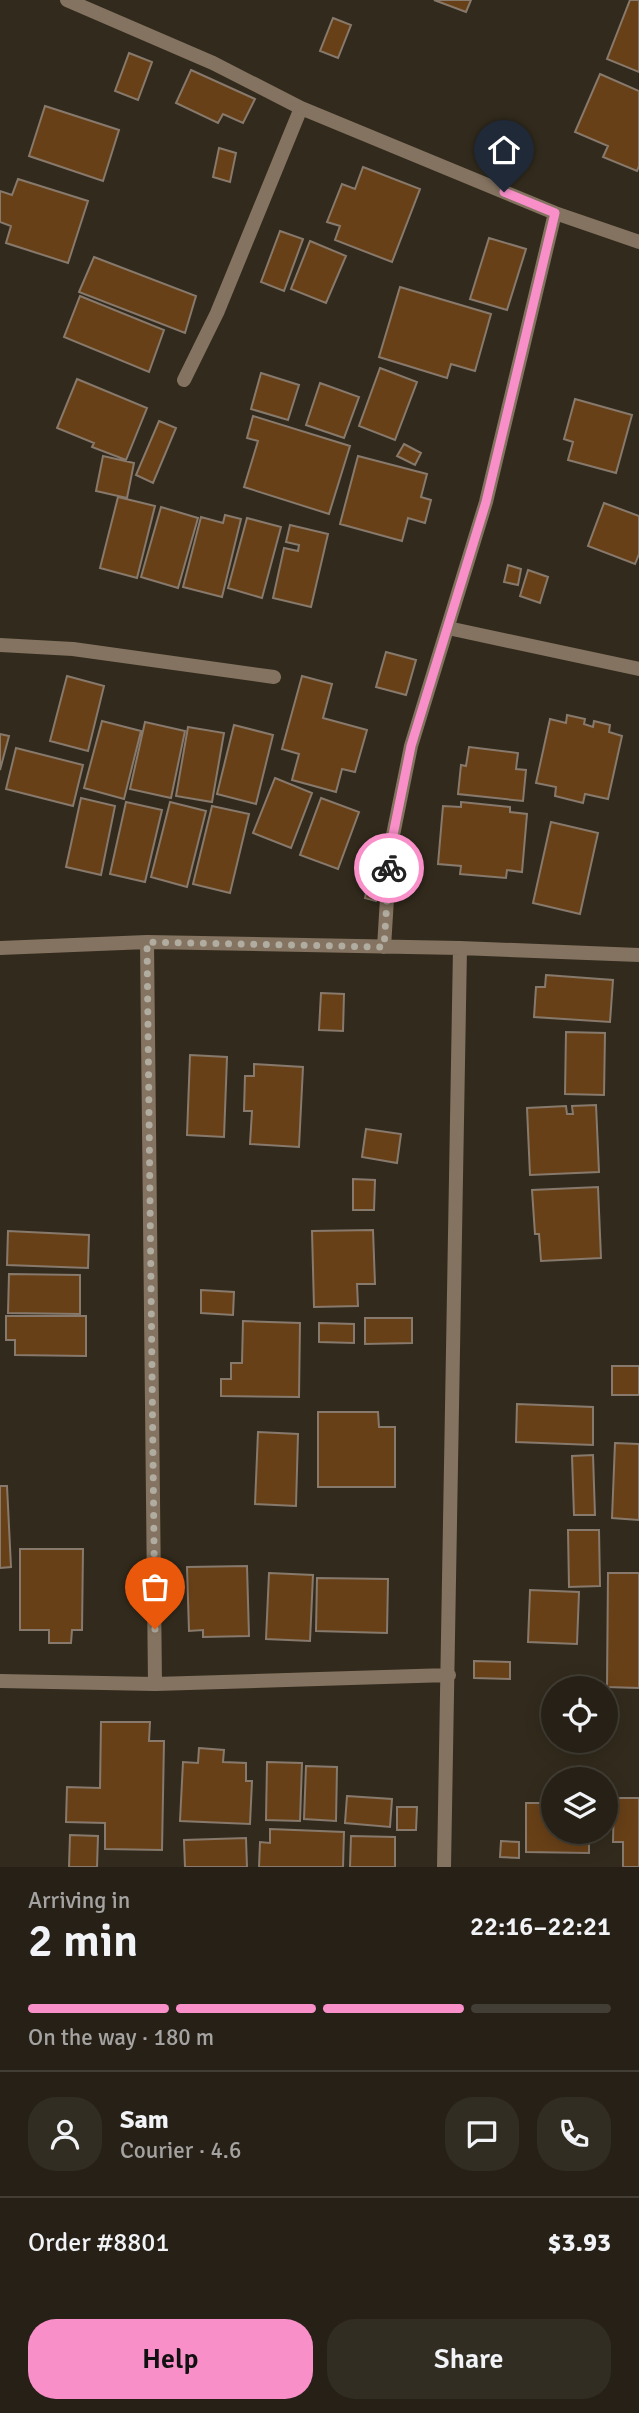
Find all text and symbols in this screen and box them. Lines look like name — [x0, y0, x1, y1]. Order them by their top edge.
pin — [474, 120, 534, 192]
icon: home — [485, 131, 523, 169]
courier — [354, 833, 424, 903]
icon: bike — [370, 849, 408, 887]
pin — [125, 1557, 185, 1629]
icon: bag — [136, 1568, 174, 1606]
map controls — [541, 1676, 618, 1844]
button: locate — [541, 1676, 618, 1753]
button: layers — [541, 1767, 618, 1844]
text: Arriving in — [28, 1886, 130, 1915]
text: 22:16–22:21 — [470, 1911, 611, 1943]
text: 2 min — [28, 1913, 138, 1969]
text: On the way · 180 m — [28, 2023, 214, 2052]
button: person — [28, 2097, 102, 2171]
button: chat — [445, 2097, 519, 2171]
button: phone — [537, 2097, 611, 2171]
text: Sam — [120, 2104, 169, 2136]
text: Courier · 4.6 — [120, 2136, 241, 2165]
text: Order #8801 — [28, 2227, 169, 2259]
text: $3.93 — [547, 2227, 611, 2259]
button: Help — [28, 2319, 313, 2399]
button: Share — [327, 2319, 611, 2399]

